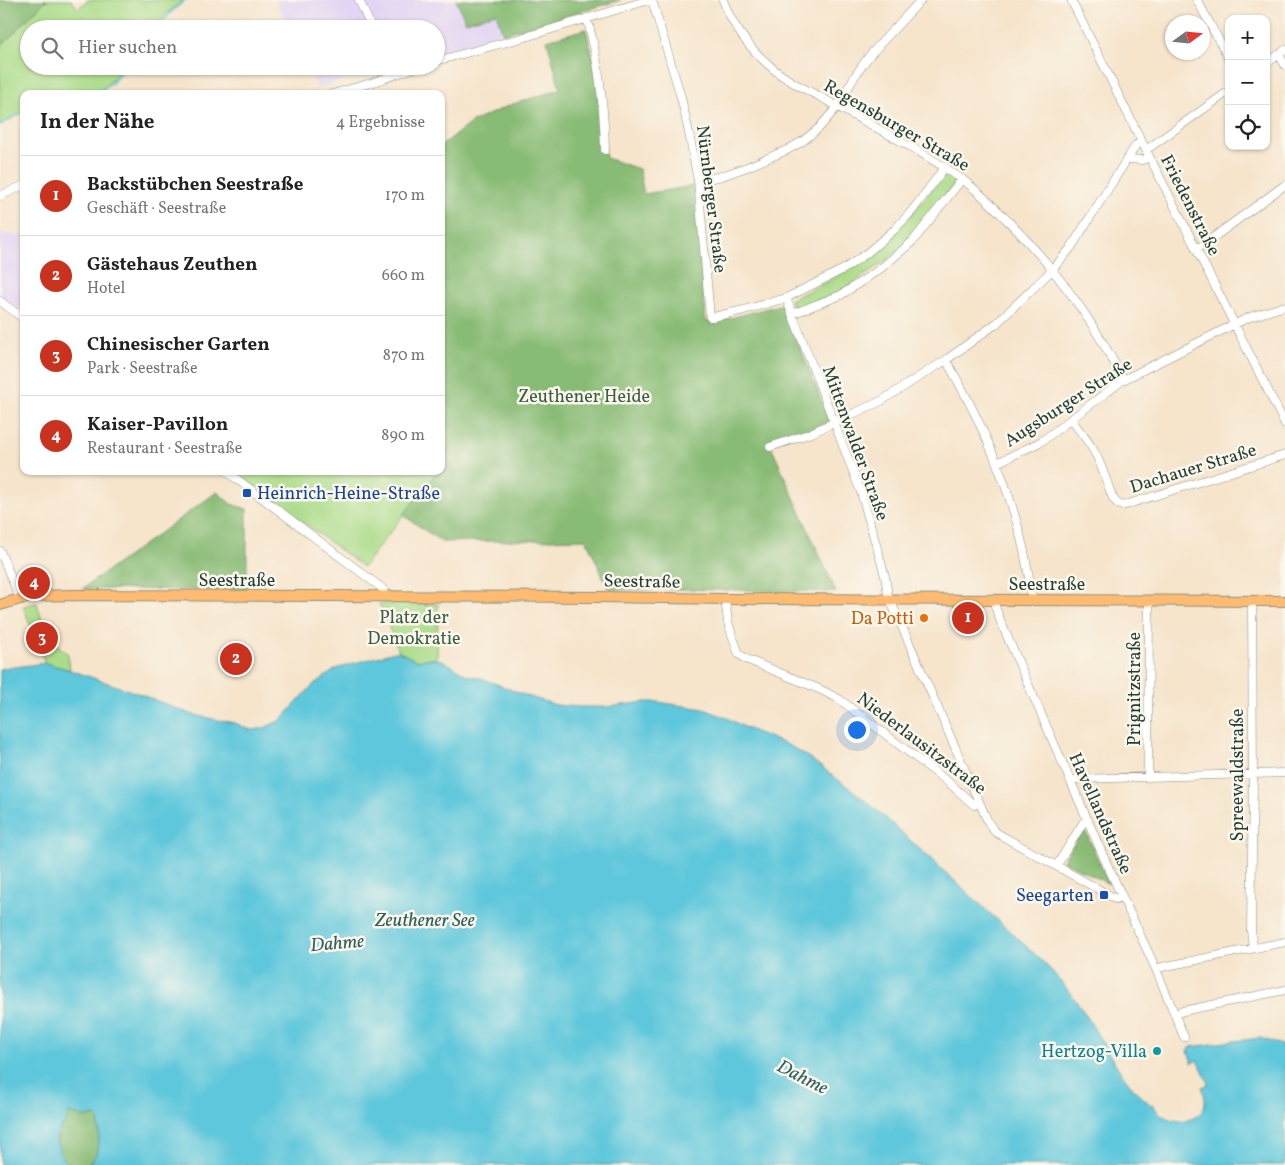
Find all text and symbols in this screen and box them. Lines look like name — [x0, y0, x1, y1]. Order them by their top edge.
north arrow — [1165, 15, 1210, 60]
map controls — [1225, 15, 1270, 150]
button: + — [1225, 15, 1270, 60]
search box — [20, 20, 445, 75]
icon: search — [38, 34, 66, 62]
text: Hier suchen — [78, 35, 177, 61]
button: − — [1225, 60, 1270, 105]
street label: Regensburger Straße — [818, 74, 974, 178]
button: locate — [1225, 105, 1270, 150]
text: In der Nähe — [40, 108, 155, 137]
text: 4 Ergebnisse — [336, 112, 425, 134]
street label: Nürnberger Straße — [689, 124, 732, 274]
street label: Friedenstraße — [1153, 151, 1226, 261]
text: Backstübchen Seestraße — [87, 172, 304, 198]
text: 1 — [53, 185, 59, 207]
text: 170 m — [385, 185, 425, 207]
text: Geschäft · Seestraße — [87, 198, 226, 220]
text: Gästehaus Zeuthen — [87, 252, 257, 278]
text: 2 — [52, 265, 60, 287]
text: 660 m — [382, 265, 425, 287]
text: Hotel — [87, 278, 125, 300]
text: Chinesischer Garten — [87, 332, 270, 358]
text: 3 — [52, 345, 60, 367]
text: 870 m — [383, 345, 425, 367]
street label: Augsburger Straße — [1000, 353, 1138, 454]
text: Park · Seestraße — [87, 358, 198, 380]
street label: Mittenwalder Straße — [815, 363, 894, 524]
park label: Zeuthener Heide — [518, 385, 650, 410]
text: Kaiser-Pavillon — [87, 412, 228, 438]
text: 4 — [51, 425, 61, 447]
text: 890 m — [381, 425, 425, 447]
text: Restaurant · Seestraße — [87, 438, 242, 460]
street label: Dachauer Straße — [1127, 438, 1260, 501]
place label: Heinrich-Heine-Straße — [257, 482, 440, 507]
marker: Heinrich-Heine-Straße — [241, 487, 253, 499]
pin: 4 — [18, 564, 50, 602]
street label: Seestraße — [199, 569, 275, 594]
street label: Seestraße — [603, 569, 681, 596]
street label: Seestraße — [1009, 573, 1085, 598]
pin: 1 — [952, 599, 984, 637]
park label: Platz der Demokratie — [367, 606, 461, 652]
place label: Da Potti — [851, 607, 914, 632]
marker: Da Potti — [918, 612, 930, 624]
pin: 3 — [26, 619, 58, 657]
street label: Prignitzstraße — [1123, 632, 1148, 746]
pin: 2 — [220, 640, 252, 678]
street label: Niederlausitzstraße — [851, 687, 991, 801]
street label: Spreewaldstraße — [1226, 709, 1251, 841]
your location — [844, 717, 870, 743]
street label: Havellandstraße — [1062, 749, 1138, 878]
place label: Seegarten — [1016, 884, 1094, 909]
marker: Seegarten — [1098, 889, 1110, 901]
water label: Zeuthener See — [374, 908, 475, 934]
water label: Dahme — [309, 929, 365, 959]
place label: Hertzog-Villa — [1041, 1040, 1147, 1065]
marker: Hertzog-Villa — [1151, 1045, 1163, 1057]
water label: Dahme — [772, 1054, 832, 1102]

